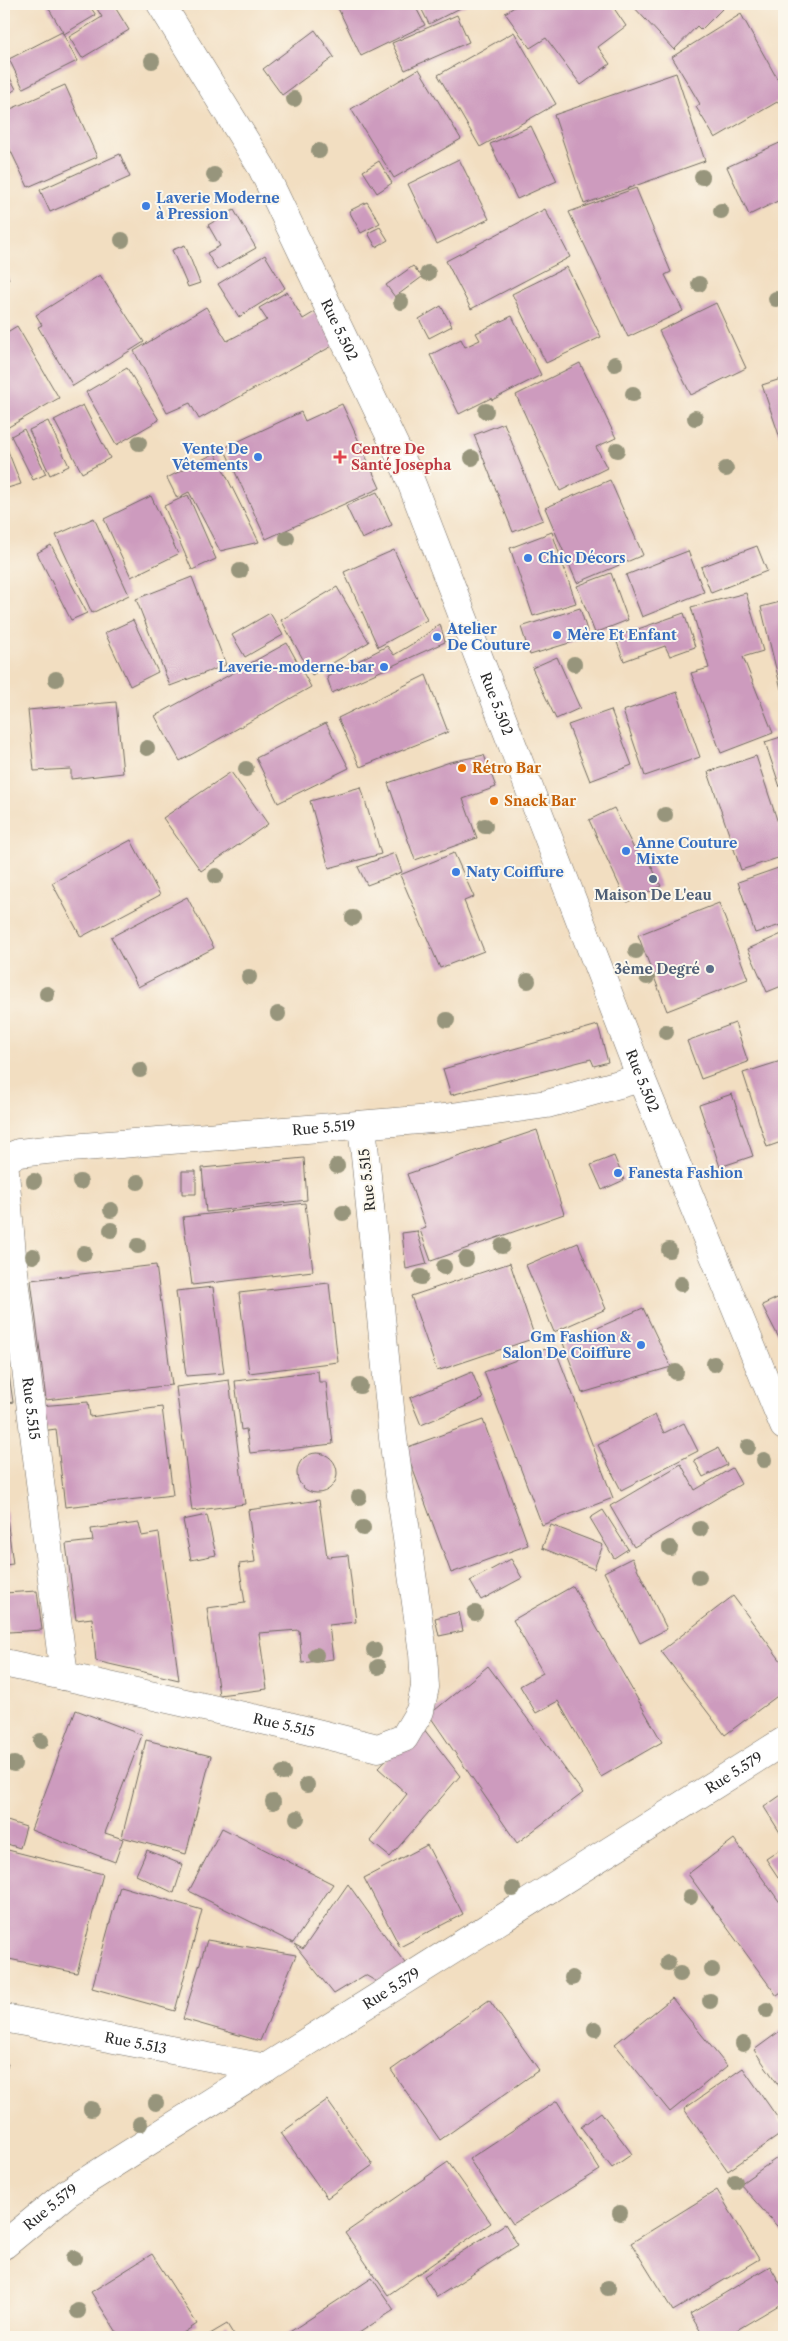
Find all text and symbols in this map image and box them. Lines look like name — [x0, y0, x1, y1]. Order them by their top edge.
place label: Laverie Moderne à Pression — [156, 189, 280, 223]
marker: Laverie Moderne à Pression — [140, 200, 152, 212]
street label: Rue 5.502 — [317, 296, 362, 364]
place label: Vente De Vêtements — [171, 440, 248, 474]
place label: Centre De Santé Josepha — [351, 440, 452, 474]
marker: Centre De Santé Josepha — [333, 450, 347, 464]
marker: Vente De Vêtements — [252, 451, 264, 463]
place label: Chic Décors — [538, 549, 626, 567]
marker: Chic Décors — [522, 552, 534, 564]
place label: Atelier De Couture — [446, 620, 530, 654]
place label: Mère Et Enfant — [567, 626, 677, 644]
marker: Mère Et Enfant — [551, 629, 563, 641]
marker: Atelier De Couture — [431, 631, 443, 643]
place label: Laverie-moderne-bar — [218, 658, 374, 676]
marker: Laverie-moderne-bar — [378, 661, 390, 673]
street label: Rue 5.502 — [476, 670, 517, 738]
place label: Rétro Bar — [472, 759, 541, 777]
marker: Rétro Bar — [456, 762, 468, 774]
place label: Snack Bar — [504, 792, 576, 810]
marker: Snack Bar — [488, 795, 500, 807]
place label: Anne Couture Mixte — [635, 834, 737, 868]
marker: Anne Couture Mixte — [620, 845, 632, 857]
place label: Naty Coiffure — [466, 863, 564, 881]
marker: Naty Coiffure — [450, 866, 462, 878]
marker: Maison De L'eau — [647, 873, 659, 885]
place label: Maison De L'eau — [594, 886, 712, 904]
place label: 3ème Degré — [614, 960, 700, 978]
marker: 3ème Degré — [704, 963, 716, 975]
street label: Rue 5.502 — [622, 1047, 663, 1115]
street label: Rue 5.519 — [291, 1116, 356, 1139]
street label: Rue 5.515 — [355, 1148, 379, 1212]
place label: Fanesta Fashion — [628, 1164, 743, 1182]
marker: Fanesta Fashion — [612, 1167, 624, 1179]
place label: Gm Fashion & Salon De Coiffure — [502, 1328, 632, 1362]
marker: Gm Fashion & Salon De Coiffure — [635, 1339, 647, 1351]
street label: Rue 5.515 — [18, 1376, 44, 1441]
street label: Rue 5.515 — [251, 1709, 317, 1741]
street label: Rue 5.579 — [702, 1748, 766, 1797]
street label: Rue 5.579 — [359, 1964, 423, 2013]
street label: Rue 5.513 — [103, 2028, 168, 2058]
street label: Rue 5.579 — [20, 2180, 81, 2234]

